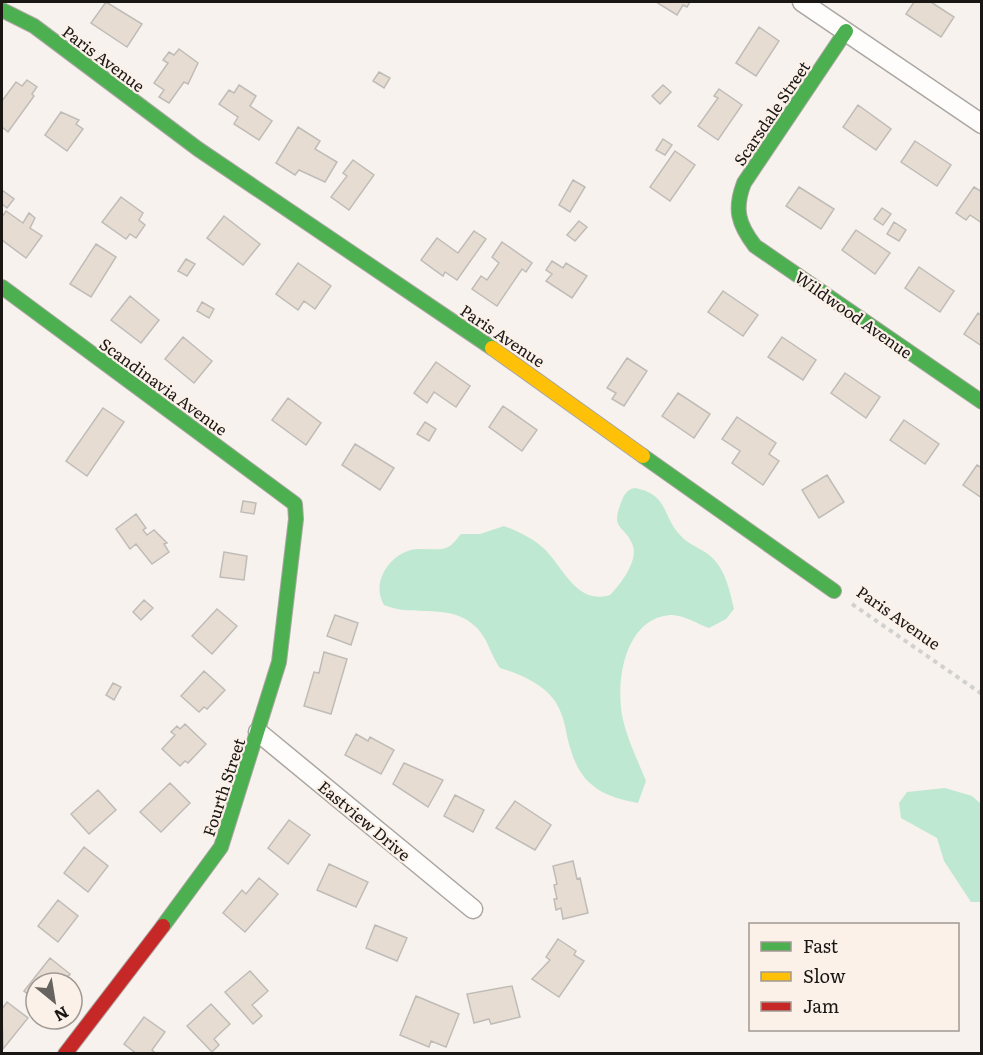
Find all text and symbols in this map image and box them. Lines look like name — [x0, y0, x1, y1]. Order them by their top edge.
street label: Paris Avenue — [58, 19, 150, 97]
street label: Scarsdale Street — [727, 55, 815, 170]
street label: Wildwood Avenue — [790, 264, 918, 364]
street label: Paris Avenue — [456, 298, 550, 372]
street label: Scandinavia Avenue — [95, 331, 233, 441]
street label: Paris Avenue — [852, 579, 946, 655]
street label: Fourth Street — [196, 734, 250, 839]
street label: Eastview Drive — [314, 774, 416, 866]
legend — [749, 923, 959, 1031]
text: Fast — [803, 932, 839, 959]
text: Slow — [803, 962, 846, 989]
north arrow — [24, 971, 84, 1031]
text: Jam — [803, 992, 839, 1019]
text: N — [50, 1001, 74, 1029]

